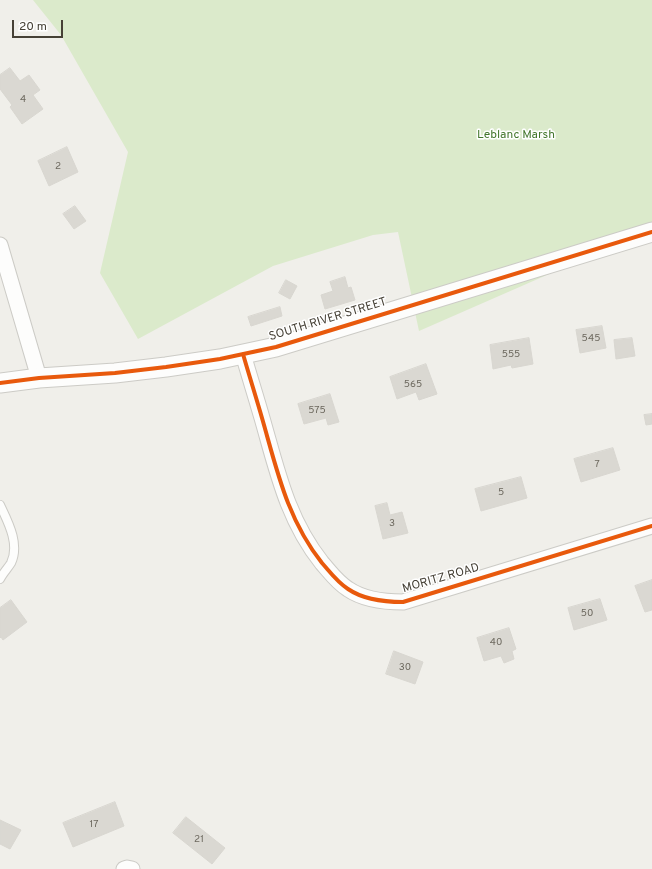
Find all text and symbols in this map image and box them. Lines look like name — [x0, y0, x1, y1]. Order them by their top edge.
scale bar — [14, 12, 65, 38]
text: 20 m — [19, 19, 47, 35]
house number: 4 — [20, 94, 26, 106]
park label: Leblanc Marsh — [477, 129, 555, 143]
house number: 2 — [55, 161, 61, 173]
street label: SOUTH RIVER STREET — [267, 295, 389, 345]
house number: 545 — [582, 333, 600, 345]
house number: 555 — [502, 349, 520, 361]
house number: 565 — [404, 379, 422, 391]
house number: 575 — [308, 405, 326, 417]
house number: 7 — [594, 459, 600, 471]
house number: 5 — [498, 487, 504, 499]
house number: 3 — [389, 518, 395, 530]
street label: MORITZ ROAD — [401, 561, 481, 597]
house number: 50 — [581, 608, 593, 620]
house number: 40 — [490, 637, 502, 649]
house number: 30 — [399, 662, 411, 674]
house number: 17 — [90, 819, 98, 831]
house number: 21 — [194, 834, 204, 846]

